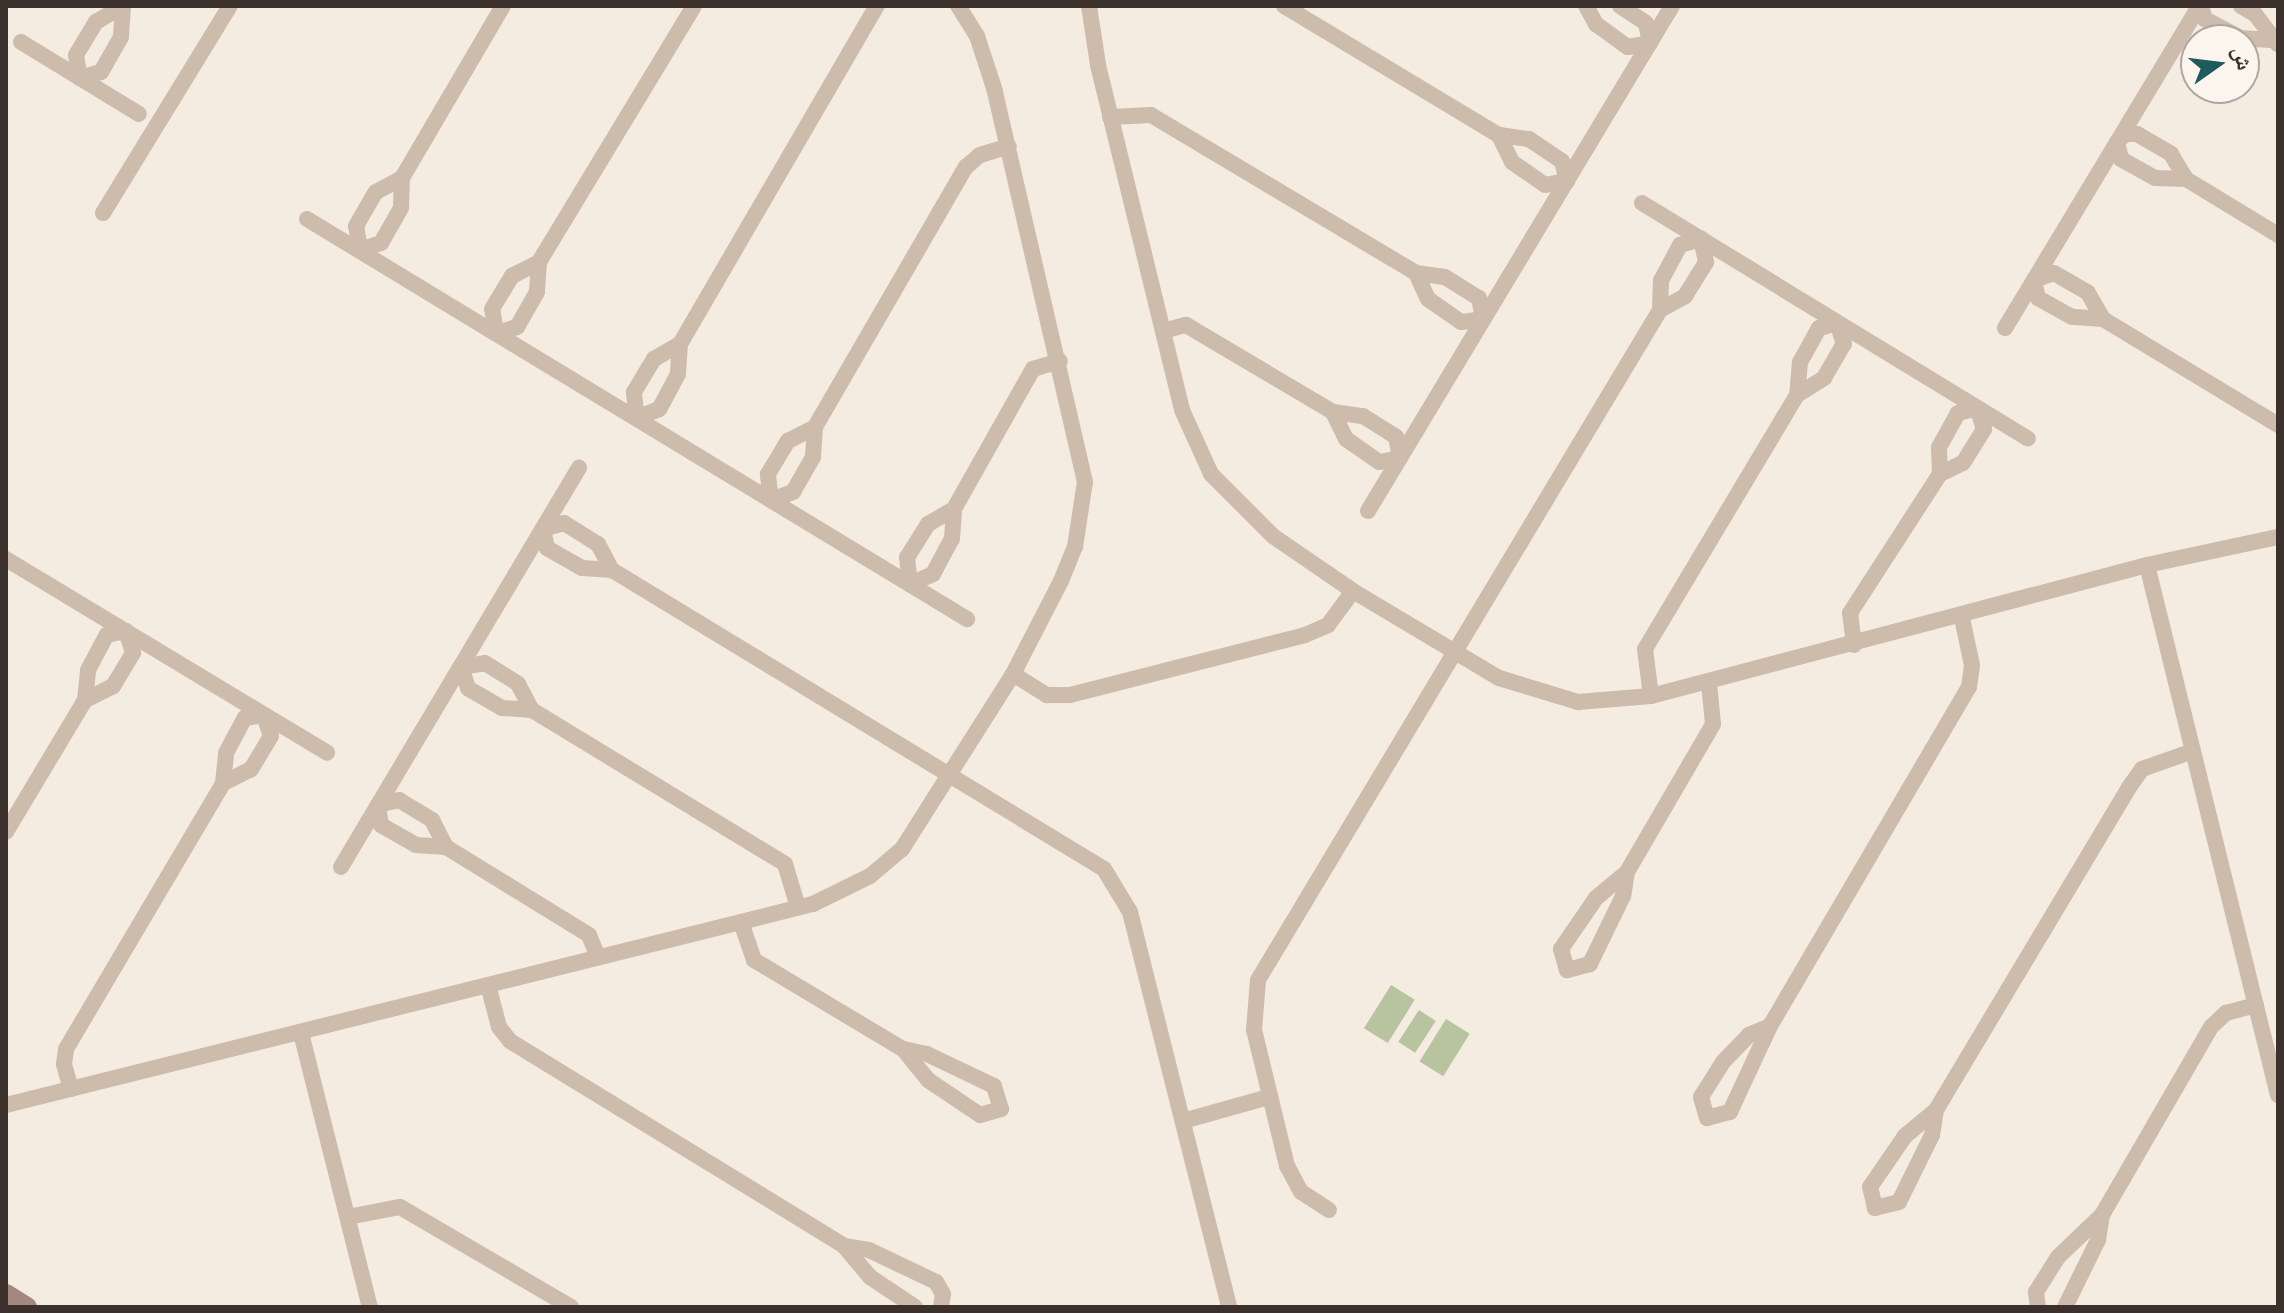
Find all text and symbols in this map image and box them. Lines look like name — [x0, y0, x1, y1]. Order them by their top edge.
north arrow — [2180, 24, 2260, 104]
text: ش — [2226, 44, 2258, 73]

